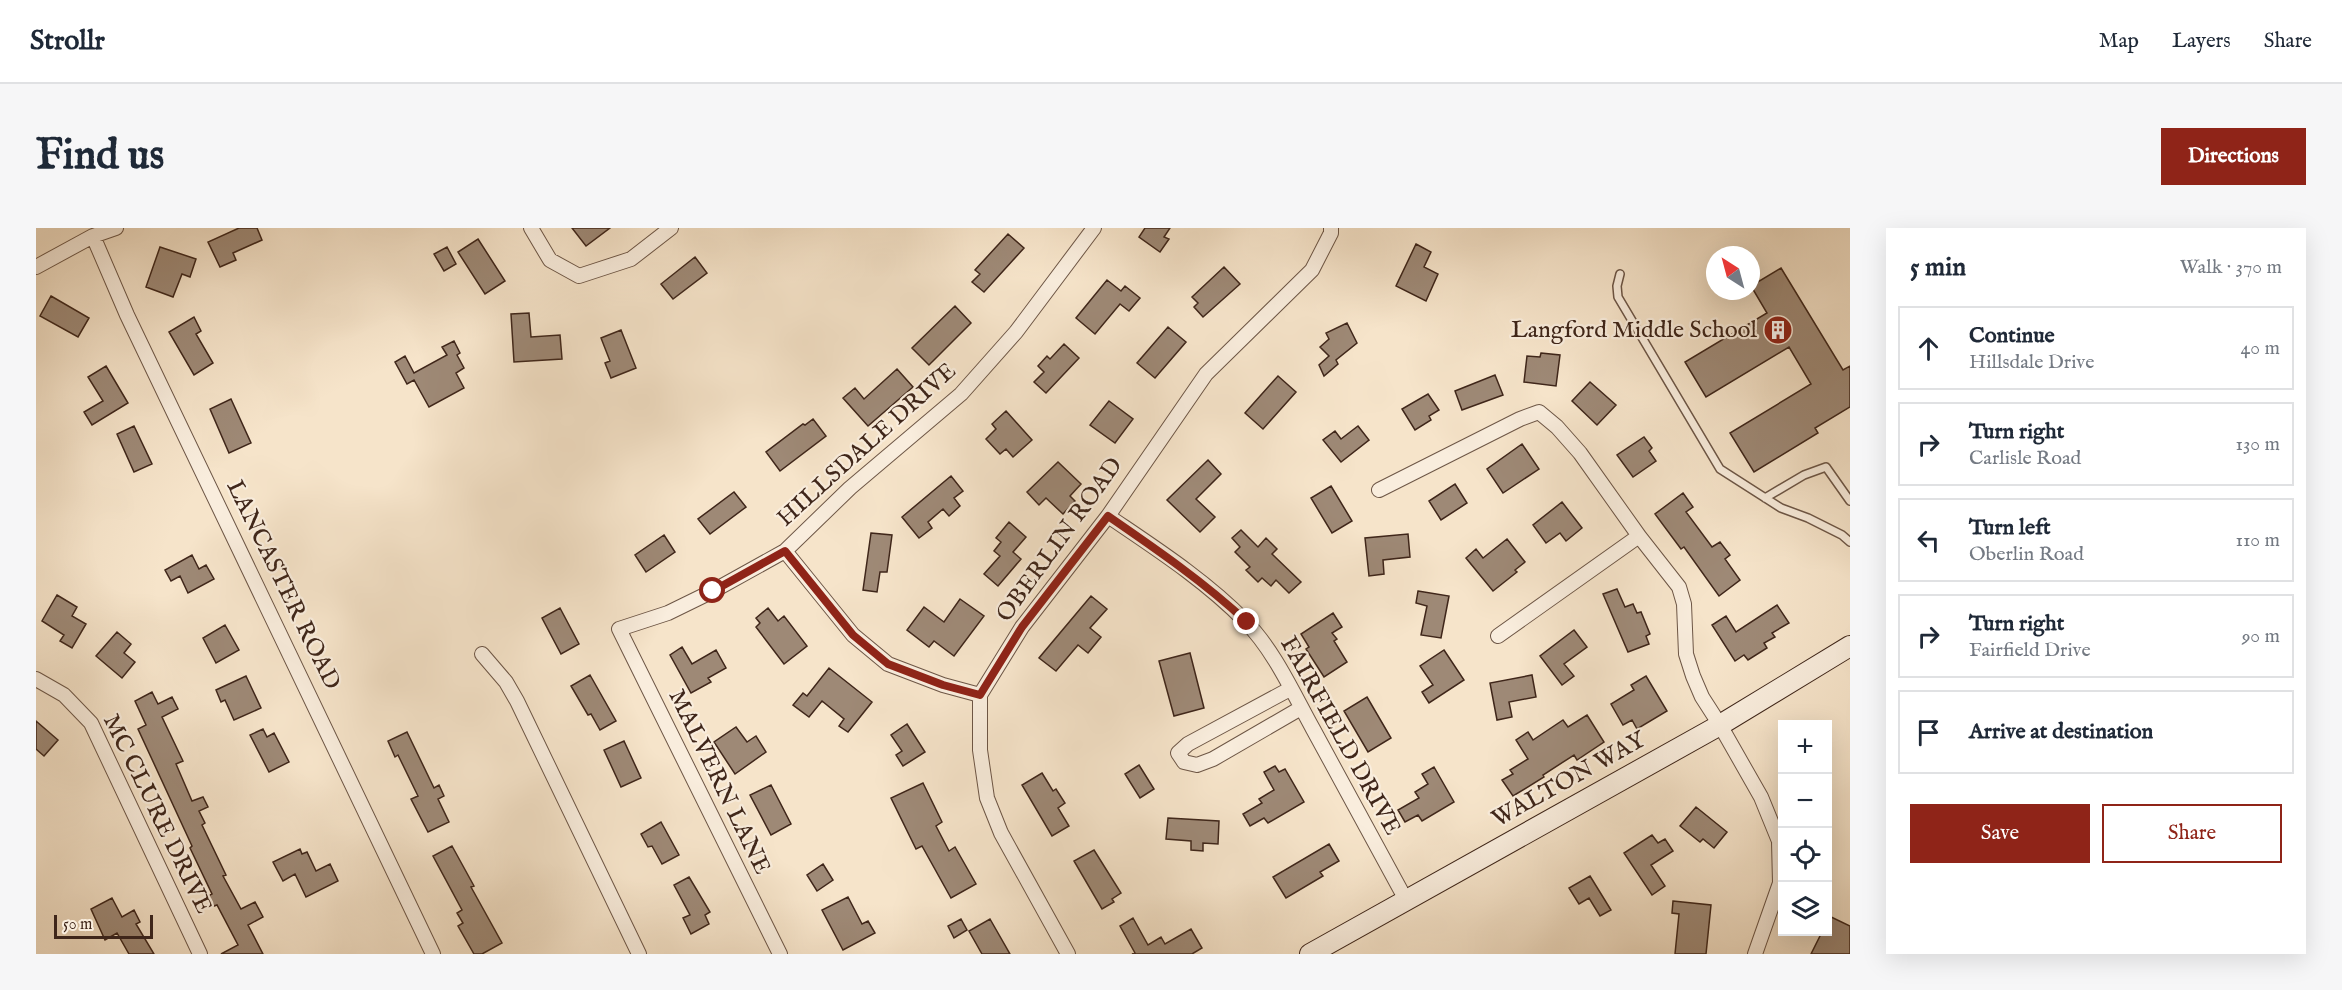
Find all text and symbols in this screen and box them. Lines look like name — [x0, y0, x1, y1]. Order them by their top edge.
text: Strollr — [30, 24, 105, 59]
text: Map — [2099, 28, 2139, 55]
text: Layers — [2172, 28, 2231, 55]
text: Share — [2264, 28, 2312, 55]
button: Directions — [2161, 128, 2306, 185]
text: Find us — [36, 130, 164, 183]
north arrow — [1706, 246, 1760, 300]
text: 5 min — [1910, 251, 1966, 284]
text: Walk · 370 m — [2180, 255, 2282, 280]
building icon: Langford Middle School — [1762, 314, 1794, 346]
place label: Langford Middle School — [1511, 315, 1757, 346]
text: Continue — [1969, 322, 2055, 350]
icon: ahead — [1912, 332, 1945, 365]
text: 40 m — [2241, 336, 2280, 361]
text: Hillsdale Drive — [1969, 350, 2094, 375]
street label: HILLSDALE DRIVE — [771, 356, 963, 534]
text: Turn right — [1969, 418, 2064, 446]
icon: right — [1912, 428, 1945, 461]
text: 130 m — [2235, 432, 2280, 457]
text: Carlisle Road — [1969, 446, 2081, 471]
street label: OBERLIN ROAD — [990, 451, 1130, 629]
street label: LANCASTER ROAD — [219, 475, 347, 695]
text: Turn left — [1969, 514, 2051, 542]
icon: left — [1912, 524, 1945, 557]
text: 110 m — [2236, 528, 2280, 553]
text: Oberlin Road — [1969, 542, 2084, 567]
route start — [699, 577, 725, 603]
route end — [1233, 608, 1259, 634]
text: Turn right — [1969, 610, 2064, 638]
icon: right — [1912, 620, 1945, 653]
text: 90 m — [2242, 624, 2280, 649]
street label: FAIRFIELD DRIVE — [1272, 631, 1408, 841]
text: Fairfield Drive — [1969, 638, 2091, 663]
street label: MALVERN LANE — [661, 684, 777, 880]
street label: MC CLURE DRIVE — [95, 709, 219, 919]
icon: arrive — [1912, 716, 1945, 749]
text: Arrive at destination — [1969, 718, 2153, 746]
map controls — [1778, 720, 1832, 936]
button: + — [1778, 720, 1832, 774]
street label: WALTON WAY — [1487, 724, 1653, 835]
button: − — [1778, 774, 1832, 828]
button: Save — [1910, 804, 2090, 863]
button: Share — [2102, 804, 2282, 863]
button: locate — [1778, 828, 1832, 882]
button: layers — [1778, 882, 1832, 936]
scale bar — [54, 912, 153, 940]
text: 50 m — [63, 915, 92, 935]

